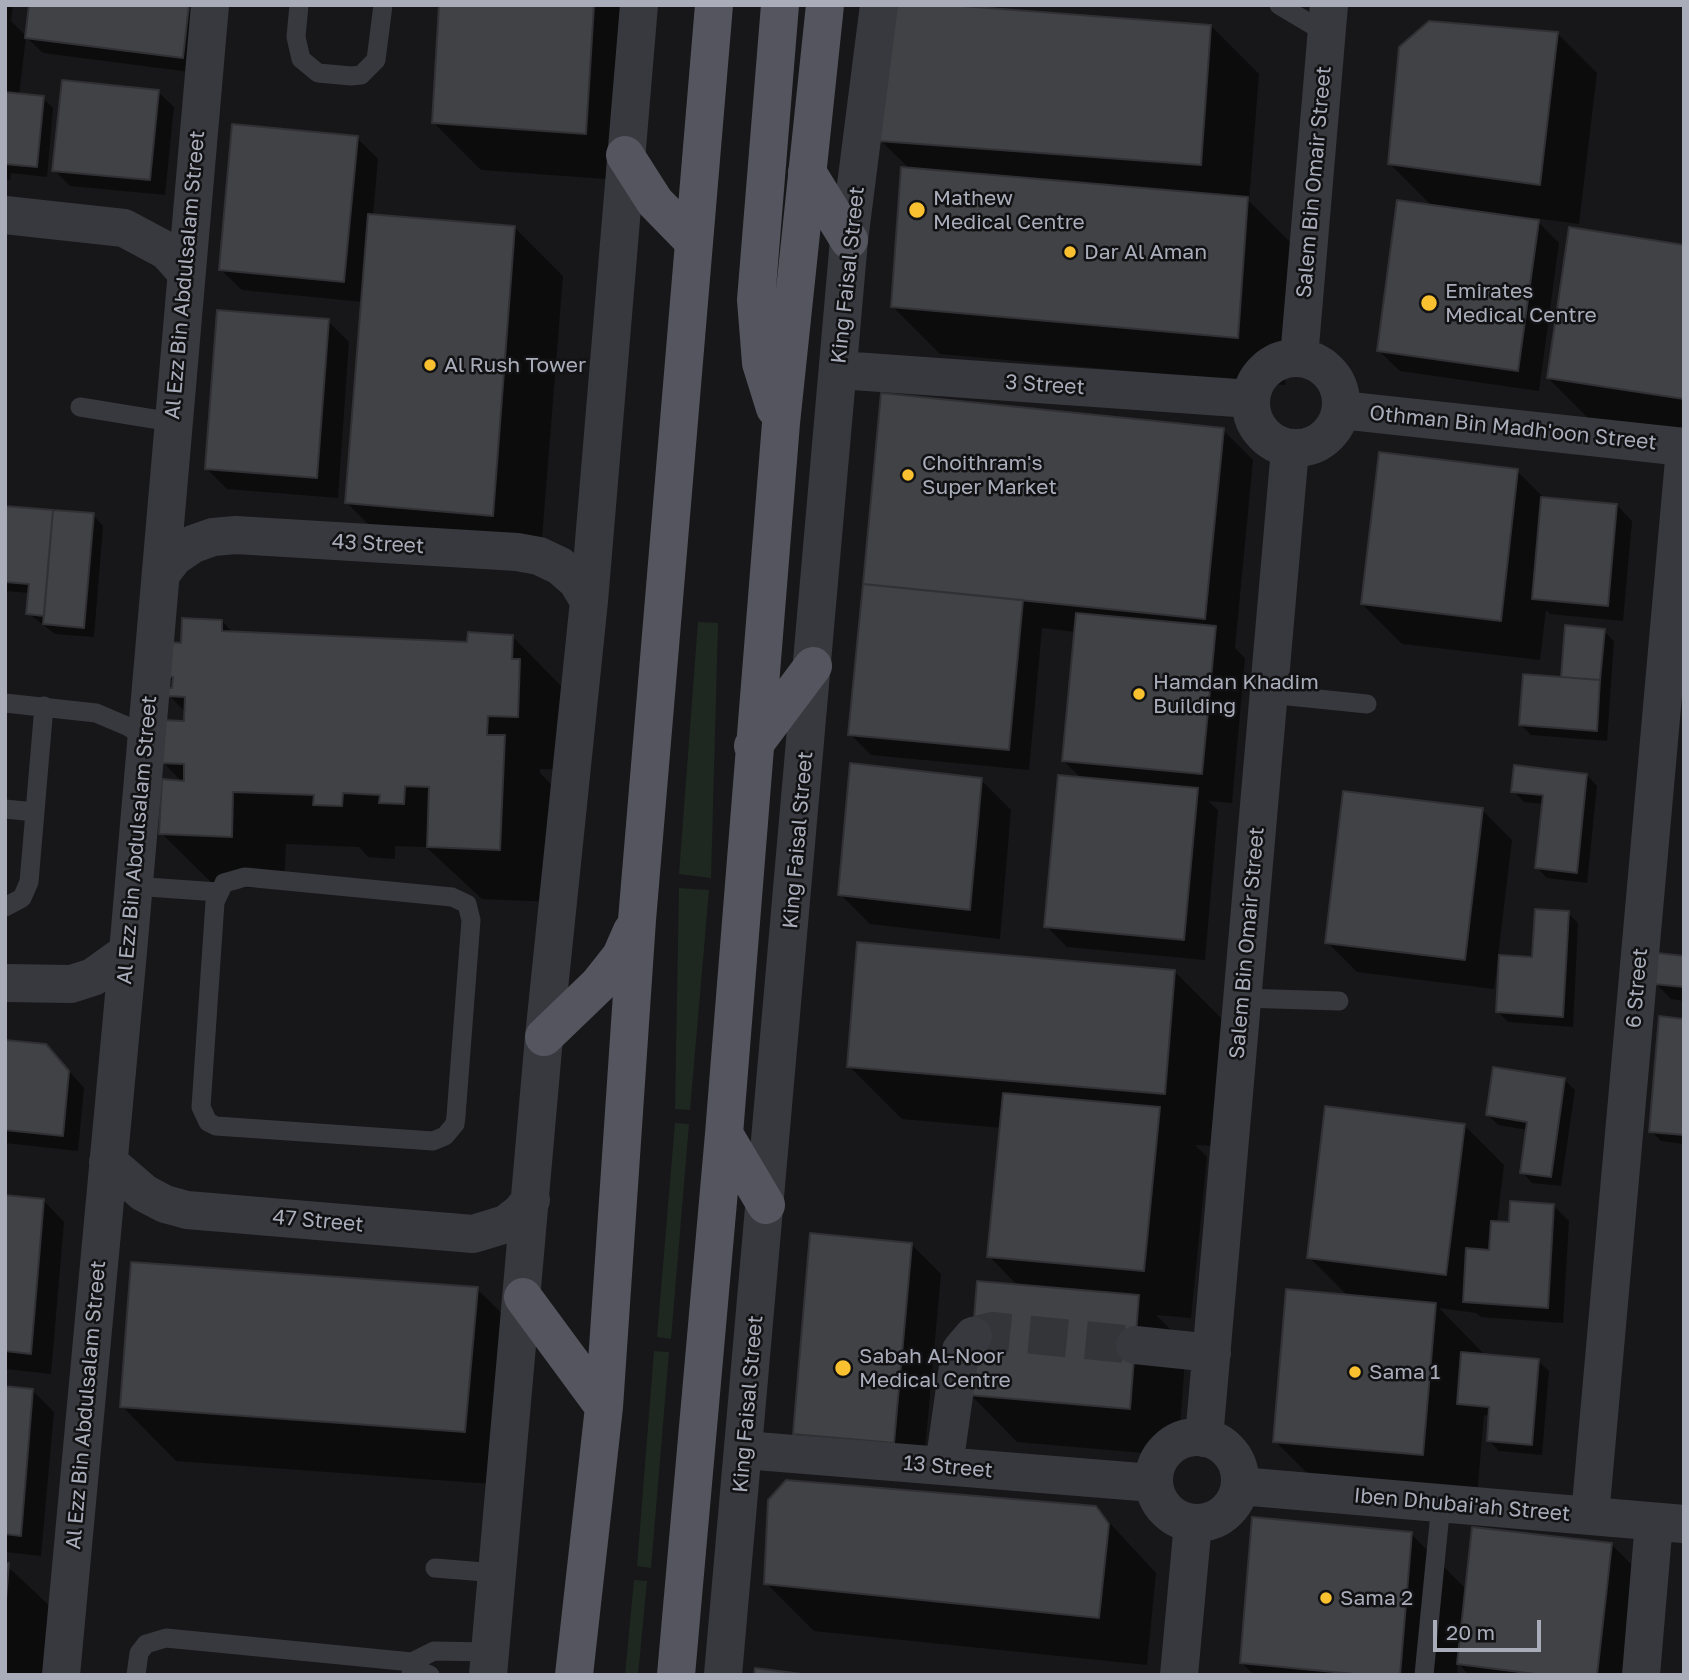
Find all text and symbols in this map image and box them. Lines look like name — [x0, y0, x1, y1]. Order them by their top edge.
street label: Salem Bin Omair Street — [1291, 65, 1337, 299]
street label: Al Ezz Bin Abdulsalam Street — [160, 129, 210, 421]
street label: King Faisal Street — [826, 185, 870, 365]
place label: Mathew Medical Centre — [933, 185, 1085, 235]
marker: Mathew Medical Centre — [907, 200, 927, 220]
place label: Dar Al Aman — [1084, 239, 1207, 265]
marker: Dar Al Aman — [1062, 244, 1078, 260]
place label: Emirates Medical Centre — [1445, 278, 1597, 328]
marker: Emirates Medical Centre — [1419, 293, 1439, 313]
place label: Al Rush Tower — [444, 352, 586, 378]
marker: Al Rush Tower — [422, 357, 438, 373]
street label: 3 Street — [1004, 370, 1086, 400]
street label: Othman Bin Madh'oon Street — [1368, 400, 1658, 456]
place label: Choithram's Super Market — [922, 450, 1057, 500]
marker: Choithram's Super Market — [900, 467, 916, 483]
street label: 43 Street — [331, 529, 425, 559]
place label: Hamdan Khadim Building — [1153, 669, 1319, 719]
marker: Hamdan Khadim Building — [1131, 686, 1147, 702]
street label: Al Ezz Bin Abdulsalam Street — [112, 694, 162, 986]
street label: King Faisal Street — [778, 750, 818, 930]
street label: Salem Bin Omair Street — [1224, 826, 1270, 1060]
street label: 6 Street — [1621, 947, 1653, 1029]
street label: 47 Street — [271, 1204, 365, 1238]
street label: Al Ezz Bin Abdulsalam Street — [61, 1259, 111, 1551]
street label: King Faisal Street — [728, 1314, 768, 1494]
place label: Sabah Al-Noor Medical Centre — [859, 1343, 1011, 1393]
marker: Sabah Al-Noor Medical Centre — [833, 1358, 853, 1378]
place label: Sama 1 — [1369, 1359, 1440, 1385]
marker: Sama 1 — [1347, 1364, 1363, 1380]
street label: 13 Street — [902, 1451, 994, 1483]
street label: Iben Dhubai'ah Street — [1353, 1483, 1571, 1527]
place label: Sama 2 — [1340, 1585, 1413, 1611]
marker: Sama 2 — [1318, 1590, 1334, 1606]
scale bar — [1437, 1606, 1546, 1650]
text: 20 m — [1446, 1619, 1495, 1645]

